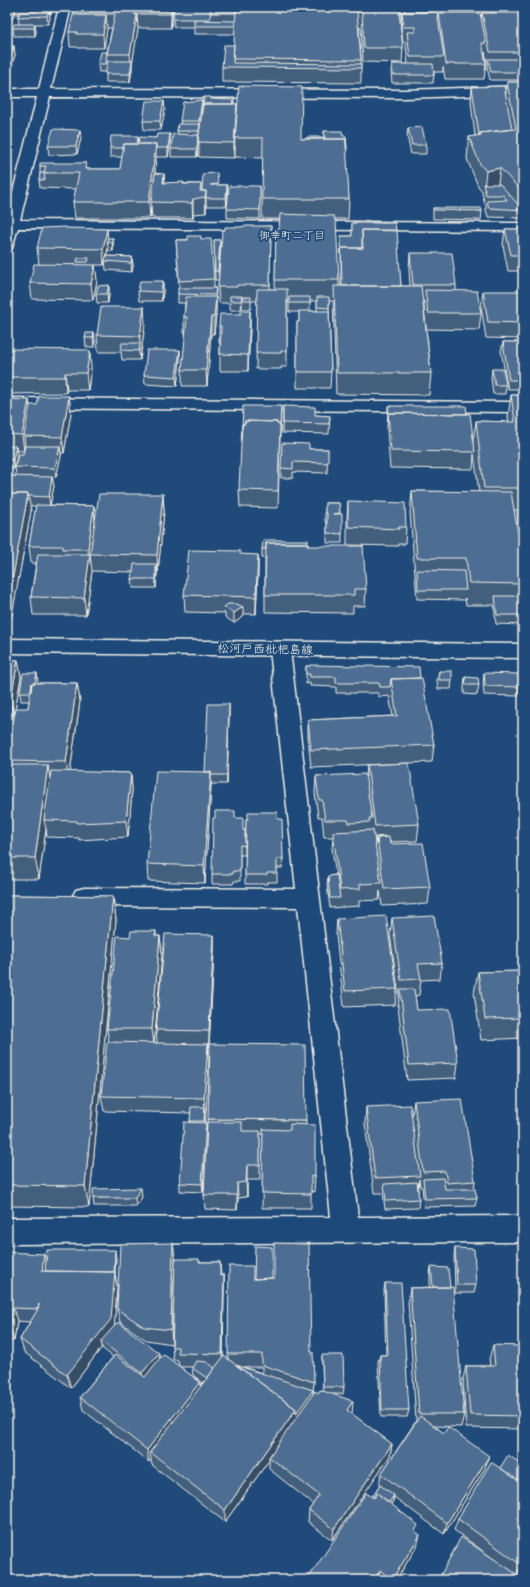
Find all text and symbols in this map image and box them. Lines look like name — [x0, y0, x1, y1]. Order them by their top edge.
district label: 御幸町二丁目 — [259, 226, 325, 245]
street label: 松河戸西枇杷島線 — [217, 637, 313, 661]

